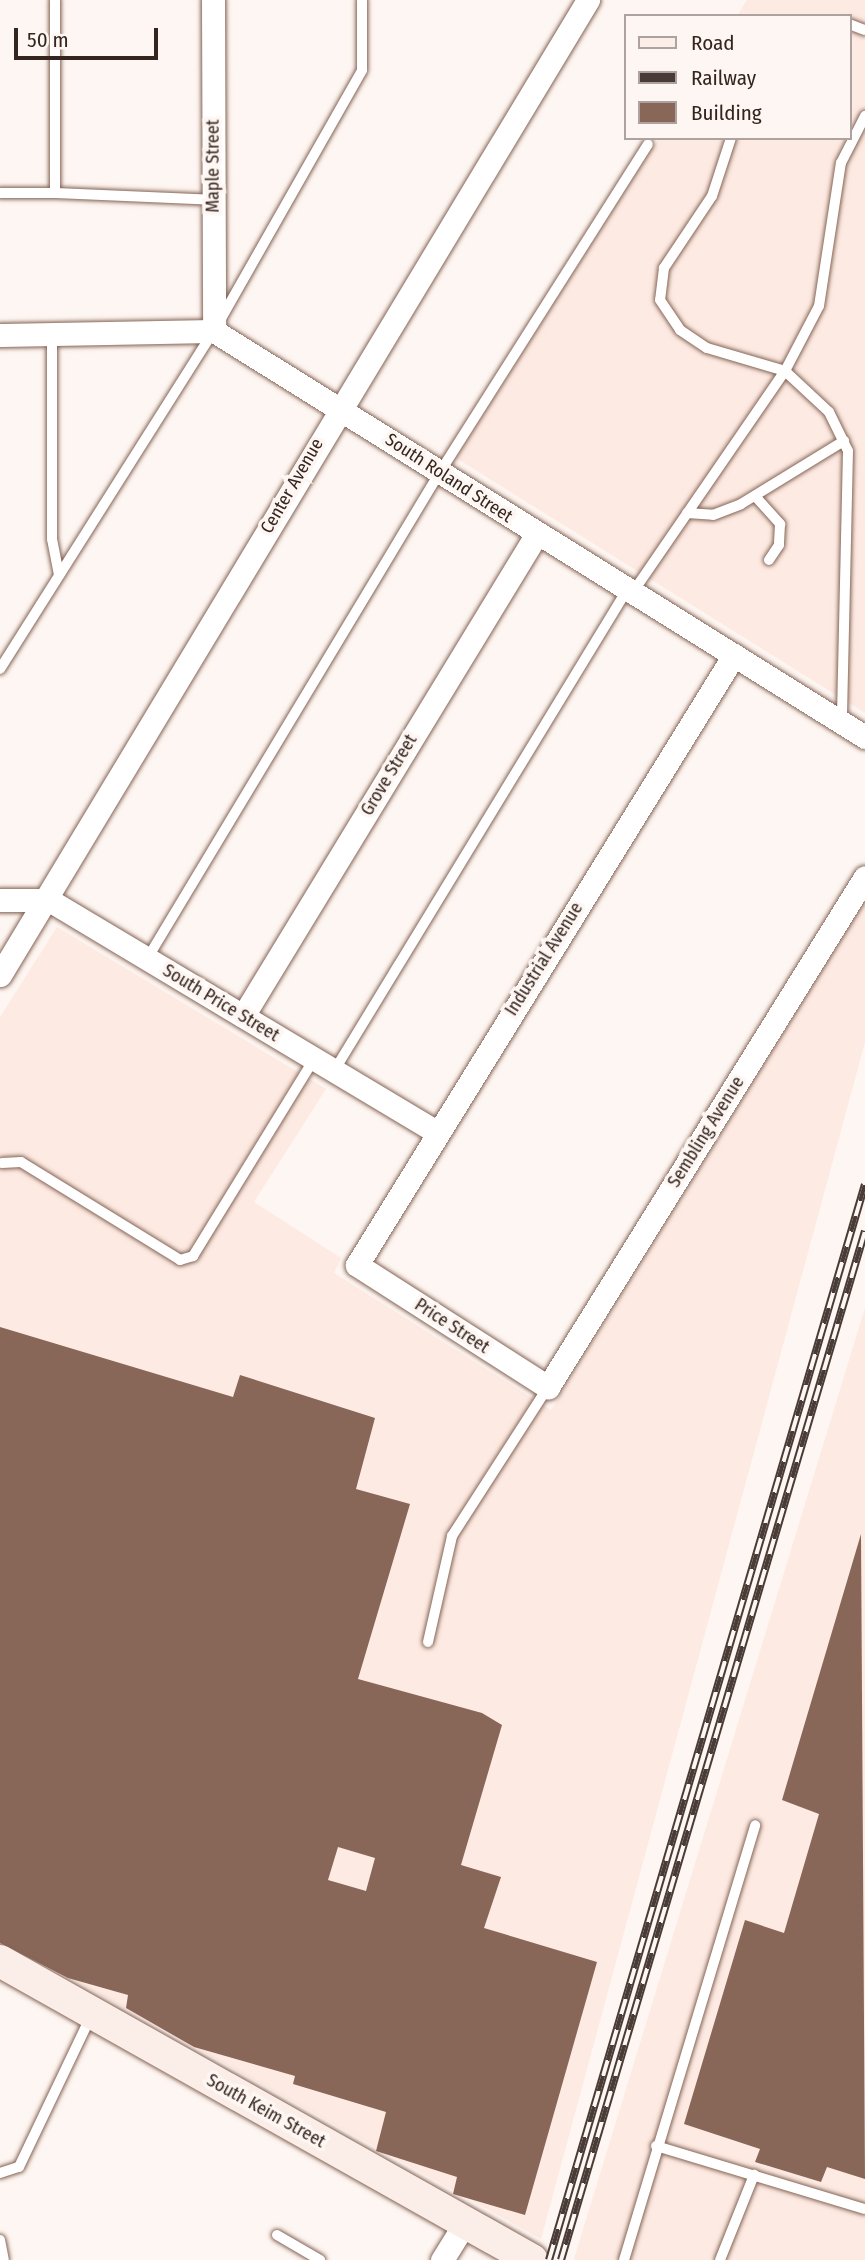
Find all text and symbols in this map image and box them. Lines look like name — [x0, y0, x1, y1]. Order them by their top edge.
scale bar — [18, 14, 161, 58]
legend — [624, 14, 851, 140]
text: 50 m — [27, 27, 69, 53]
text: Road — [691, 30, 735, 56]
text: Railway — [691, 65, 756, 91]
text: Building — [691, 100, 762, 126]
street label: Maple Street — [202, 119, 224, 213]
street label: South Roland Street — [381, 429, 517, 527]
street label: Center Avenue — [256, 435, 328, 537]
street label: Grove Street — [356, 731, 422, 819]
street label: Industrial Avenue — [501, 898, 587, 1020]
street label: South Price Street — [159, 960, 283, 1046]
street label: Sembling Avenue — [663, 1073, 749, 1191]
street label: Price Street — [411, 1294, 493, 1358]
street label: South Keim Street — [203, 2069, 329, 2153]

